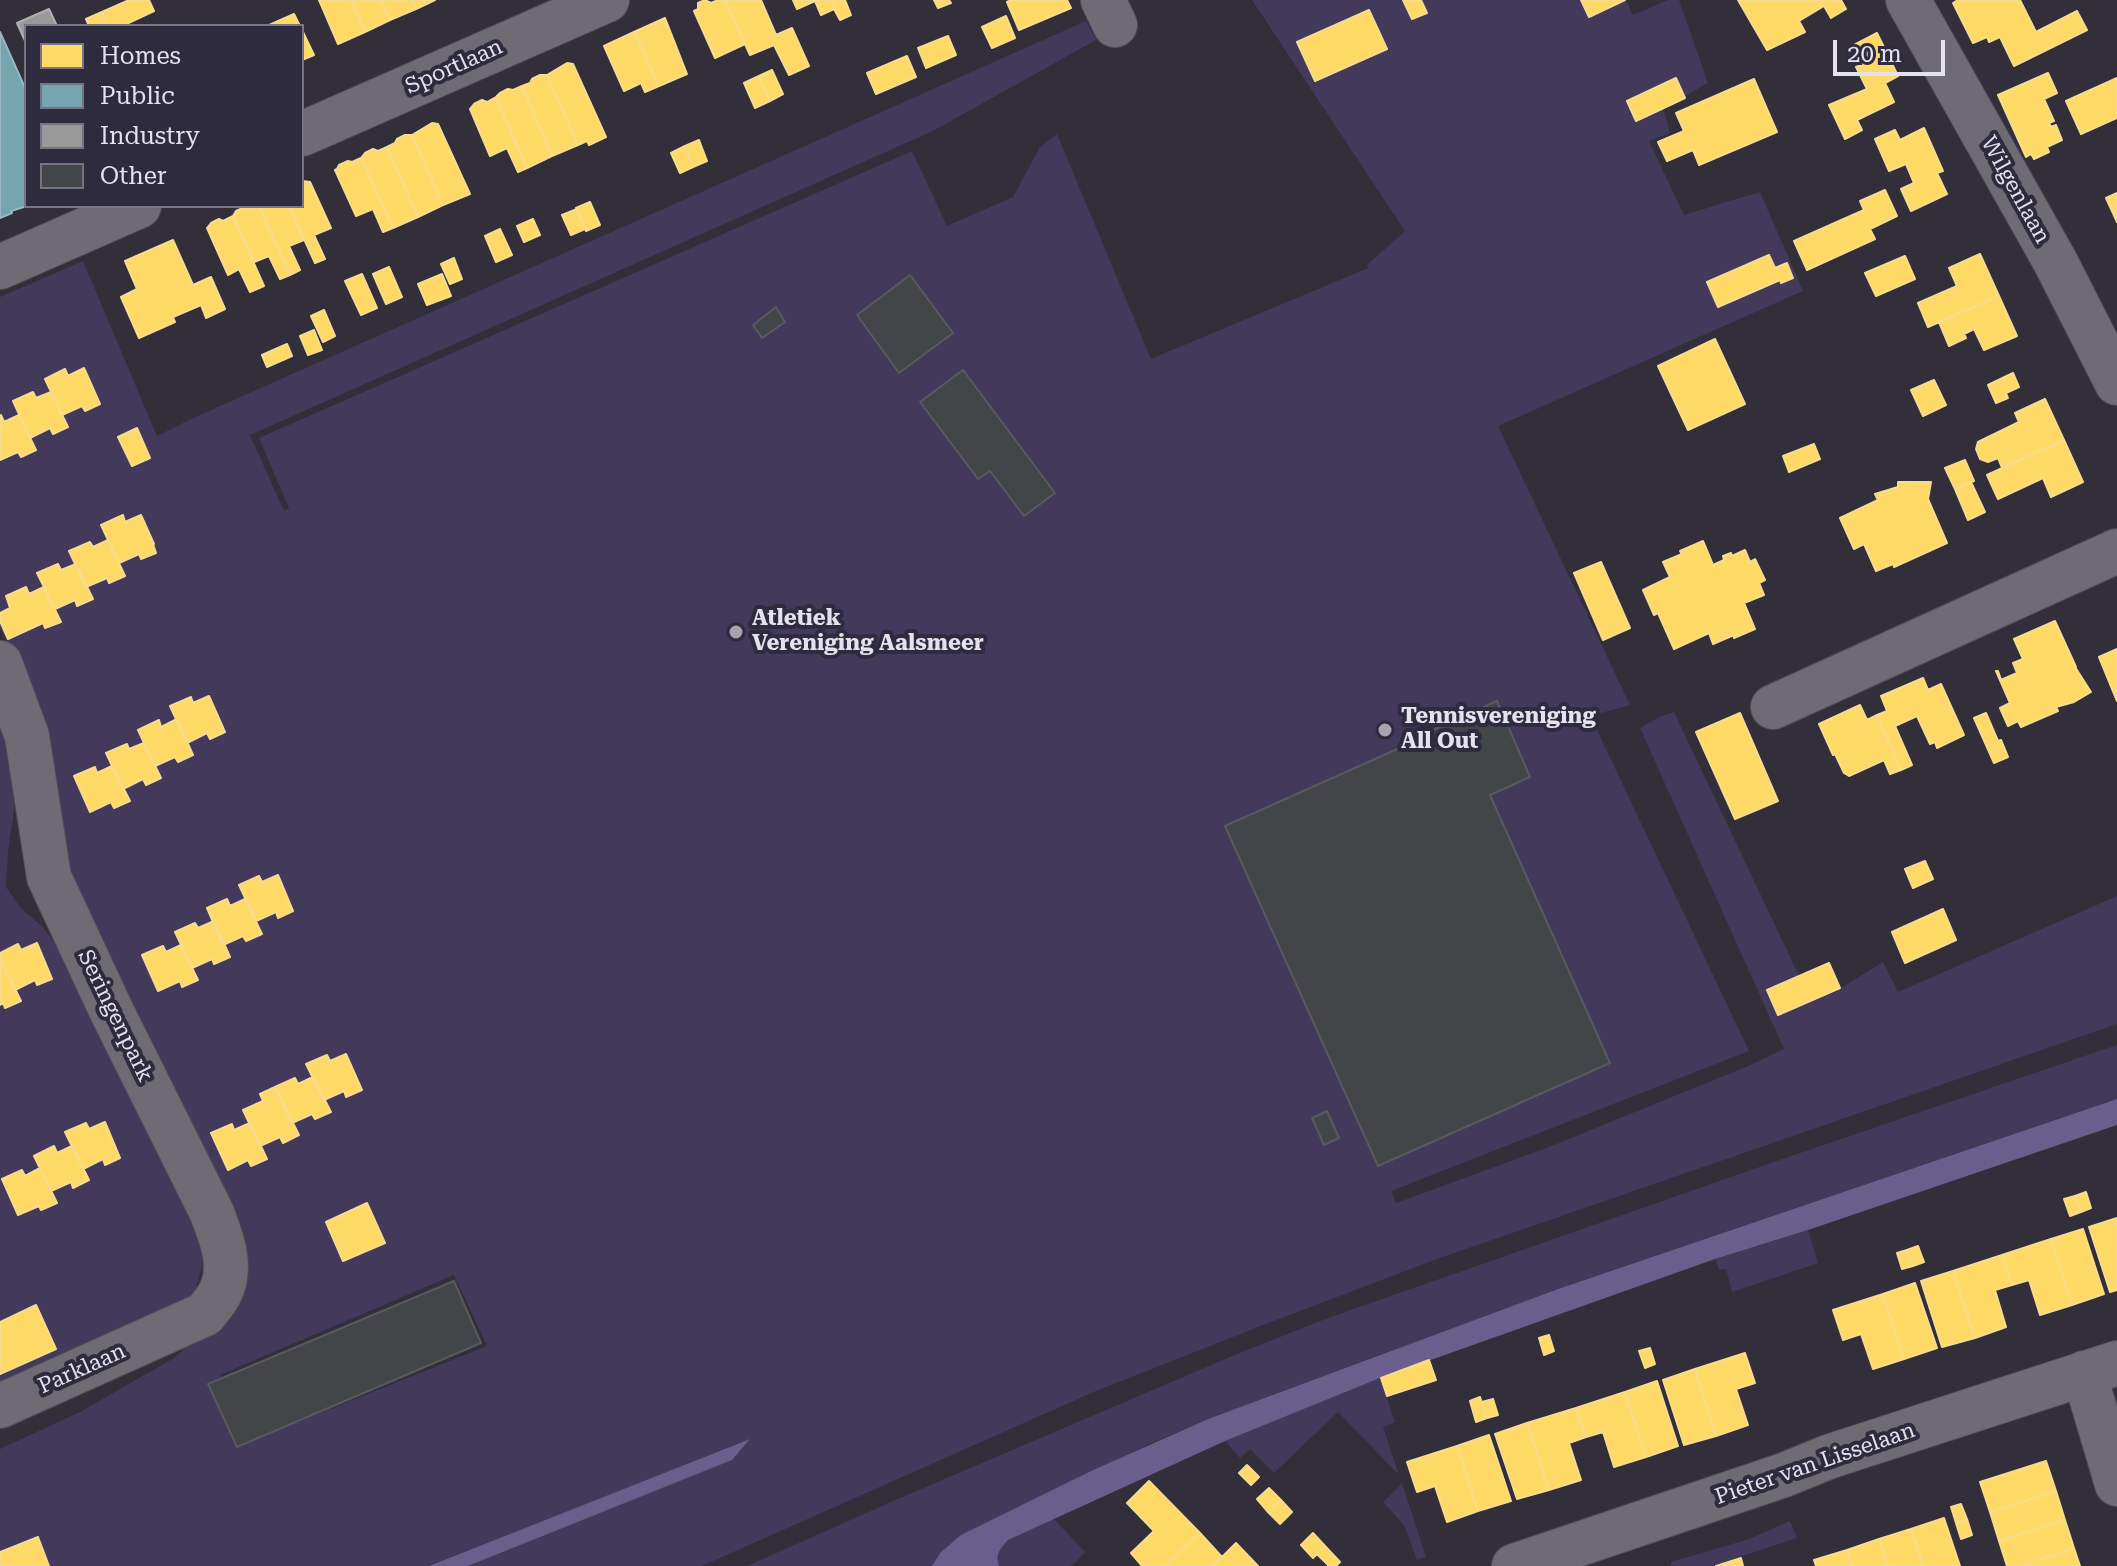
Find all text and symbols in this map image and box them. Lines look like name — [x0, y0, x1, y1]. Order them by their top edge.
legend — [24, 24, 304, 208]
scale bar — [1837, 24, 1949, 74]
street label: Sportlaan — [401, 34, 507, 100]
text: 20 m — [1847, 40, 1902, 68]
text: Homes — [100, 42, 181, 70]
text: Public — [100, 82, 175, 110]
text: Industry — [100, 122, 200, 150]
street label: Wilgenlaan — [1975, 132, 2055, 248]
text: Other — [100, 162, 167, 190]
place label: Atletiek Vereniging Aalsmeer — [752, 606, 984, 658]
marker: Atletiek Vereniging Aalsmeer — [727, 623, 745, 641]
place label: Tennisvereniging All Out — [1401, 704, 1596, 756]
marker: Tennisvereniging All Out — [1376, 721, 1394, 739]
street label: Seringenpark — [72, 946, 158, 1086]
street label: Parklaan — [34, 1338, 130, 1400]
street label: Pieter van Lisselaan — [1711, 1417, 1919, 1511]

